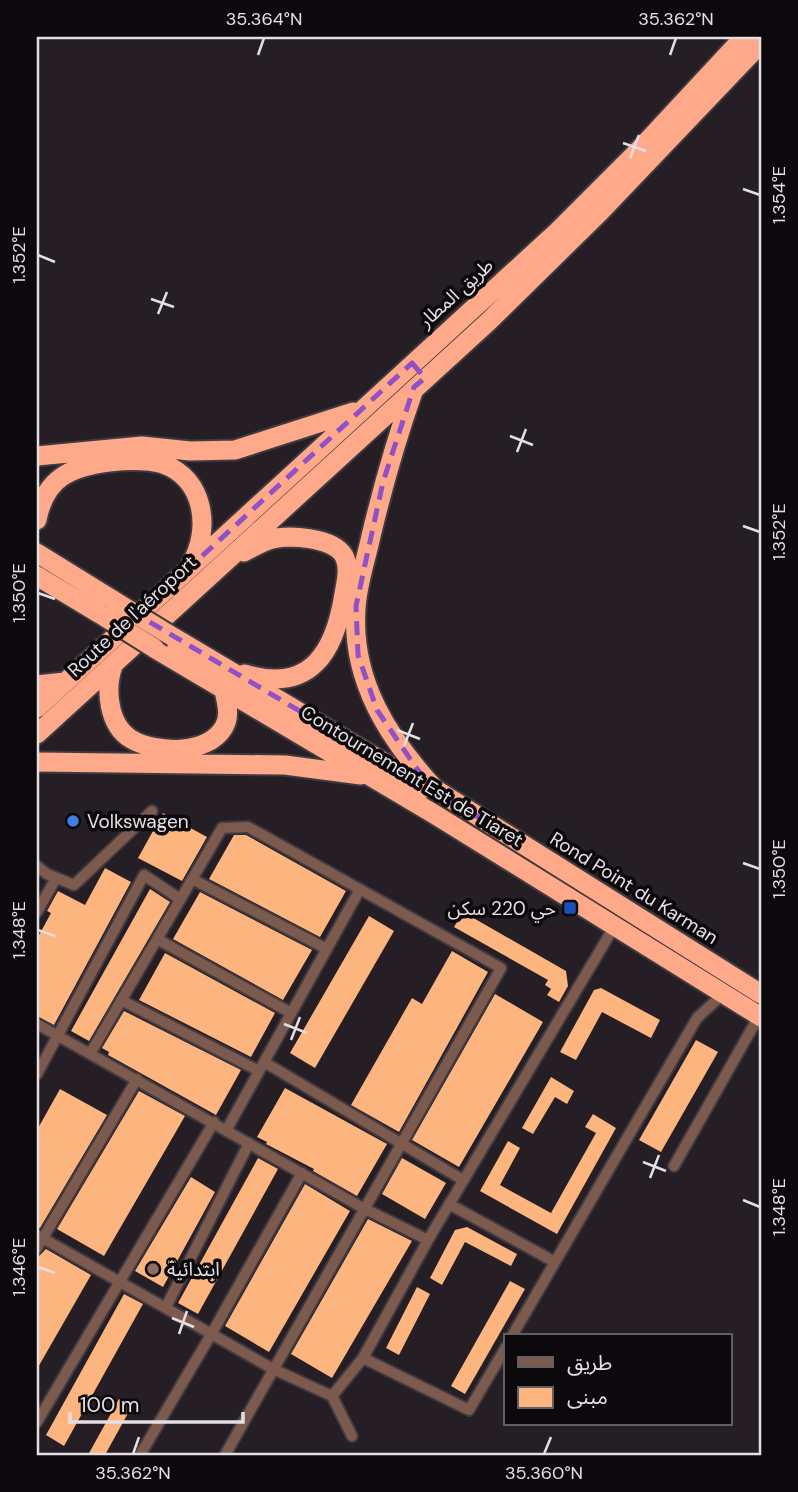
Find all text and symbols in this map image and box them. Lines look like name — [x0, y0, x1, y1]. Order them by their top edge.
text: 35.364°N — [226, 7, 302, 31]
text: 35.362°N — [638, 7, 714, 31]
text: 1.354°E — [767, 166, 791, 224]
text: 1.352°E — [7, 226, 31, 284]
street label: طريق المطار — [413, 253, 499, 334]
text: 1.352°E — [767, 503, 791, 561]
street label: Route de l'aéroport — [62, 550, 202, 682]
text: 1.350°E — [7, 563, 31, 623]
street label: Contournement Est de Tiaret — [296, 700, 528, 852]
place label: Volkswagen — [87, 809, 189, 834]
marker: Volkswagen — [65, 813, 81, 829]
street label: Rond Point du Karman — [545, 826, 723, 950]
text: 1.350°E — [767, 839, 791, 899]
place label: حي 220 سكن — [448, 896, 556, 923]
marker: حي 220 سكن — [562, 900, 578, 916]
text: 1.348°E — [7, 901, 31, 959]
text: 1.348°E — [767, 1178, 791, 1236]
text: 1.346°E — [7, 1238, 31, 1296]
place label: ابتدائية — [167, 1257, 220, 1282]
marker: ابتدائية — [145, 1261, 161, 1277]
legend — [504, 1334, 732, 1426]
text: طريق — [567, 1349, 612, 1377]
scale bar — [70, 1380, 243, 1424]
text: مبنى — [567, 1383, 608, 1411]
text: 100 m — [80, 1391, 140, 1419]
text: 35.362°N — [95, 1461, 171, 1485]
text: 35.360°N — [505, 1461, 583, 1485]

